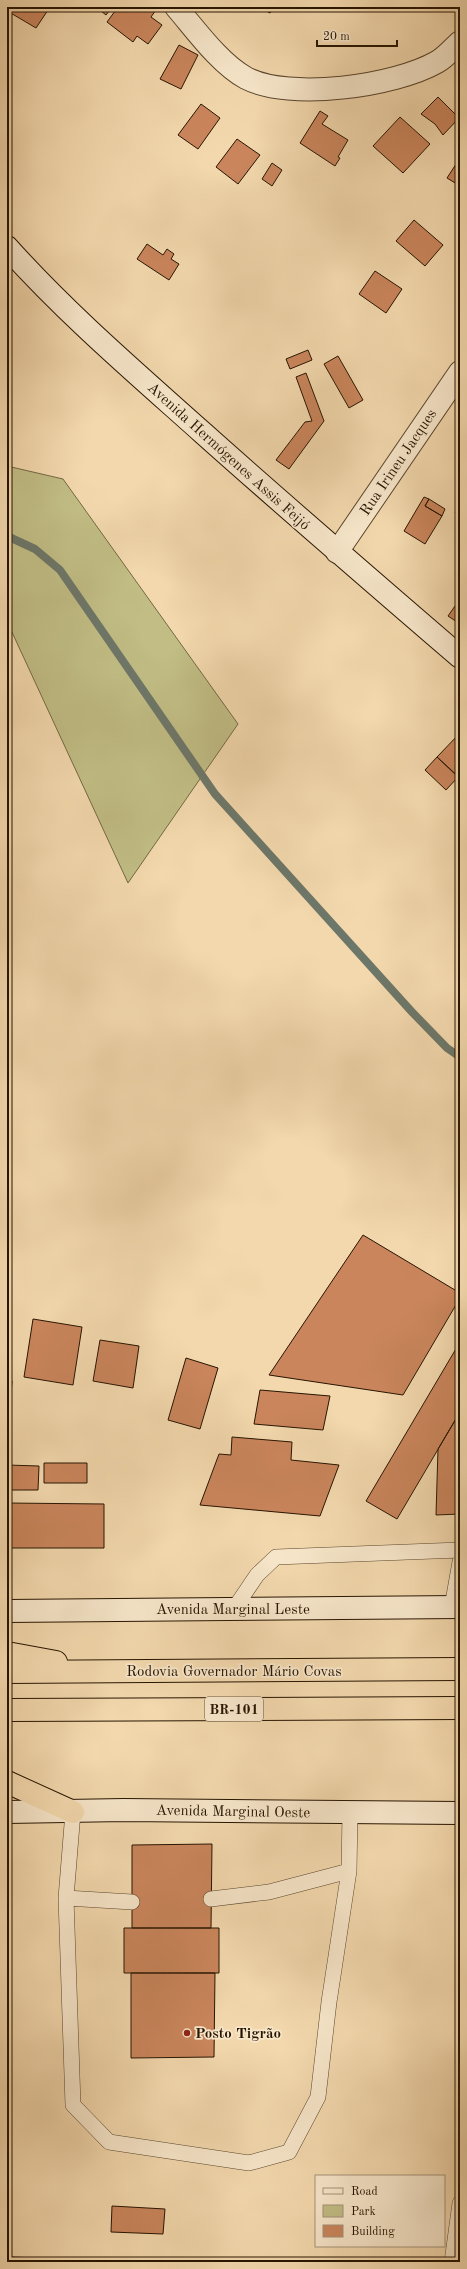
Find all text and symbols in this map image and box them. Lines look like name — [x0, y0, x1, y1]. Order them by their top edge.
scale bar — [317, 22, 397, 48]
text: 20 m — [323, 31, 350, 43]
street label: Avenida Hermógenes Assis Feijó — [144, 380, 312, 534]
street label: Rua Irineu Jacques — [358, 407, 440, 519]
street label: Avenida Marginal Leste — [156, 1603, 310, 1618]
street label: Rodovia Governador Mário Covas — [126, 1665, 342, 1680]
road number: BR-101 — [205, 1697, 263, 1721]
street label: Avenida Marginal Oeste — [156, 1804, 310, 1821]
place label: Posto Tigrão — [195, 2027, 281, 2042]
marker: Posto Tigrão — [182, 2028, 192, 2038]
legend — [315, 2175, 445, 2247]
text: Road — [351, 2186, 378, 2198]
text: Park — [351, 2206, 376, 2218]
text: Building — [351, 2226, 395, 2238]

